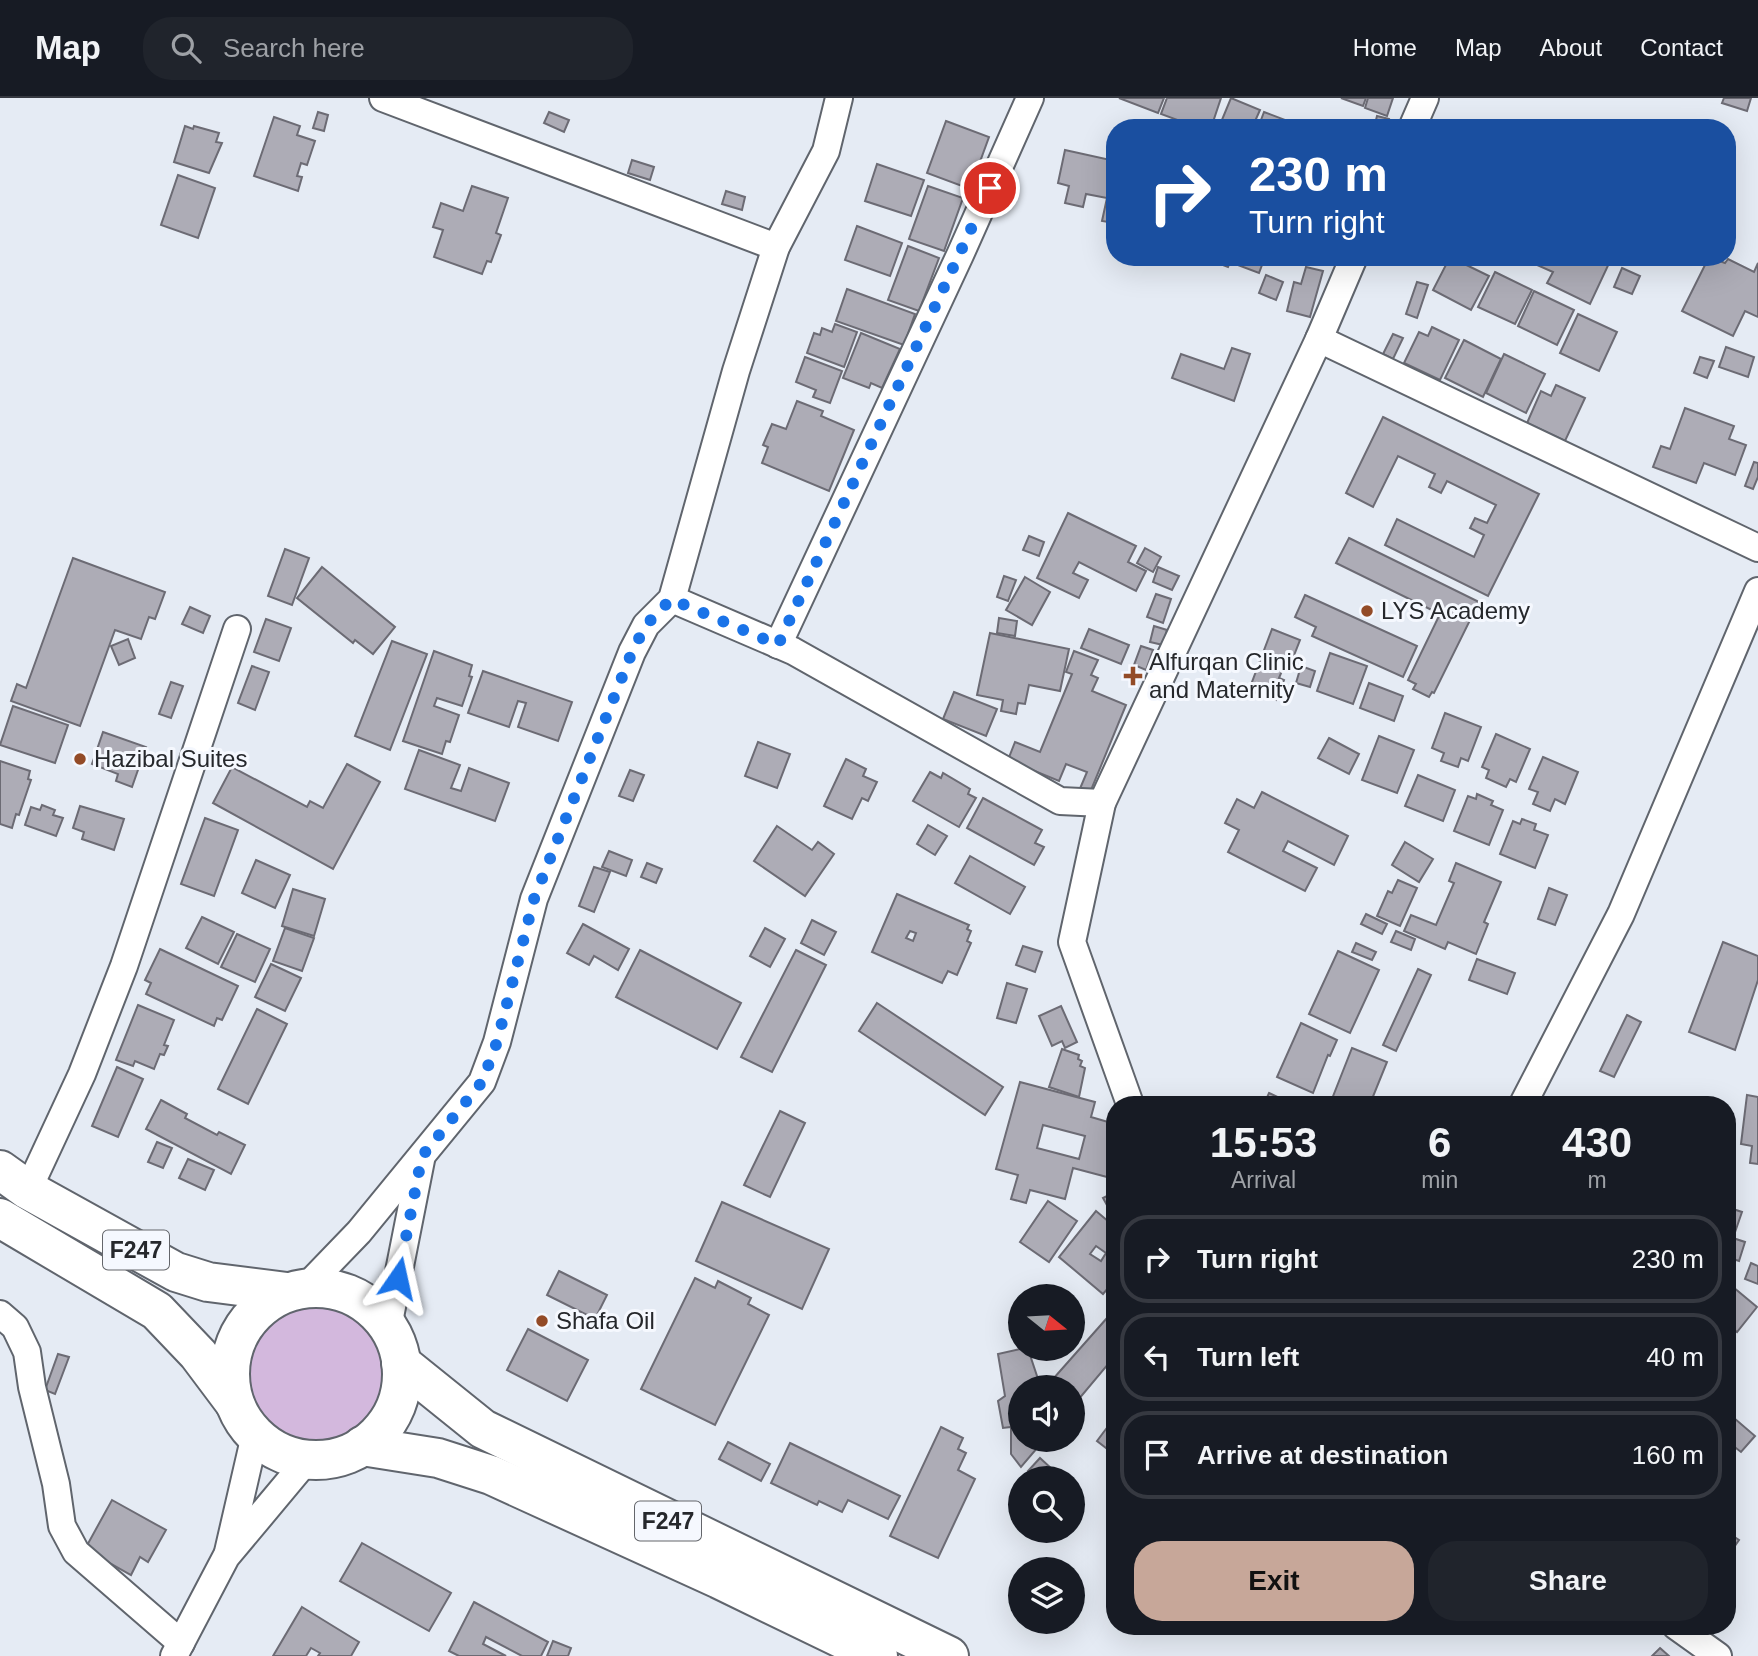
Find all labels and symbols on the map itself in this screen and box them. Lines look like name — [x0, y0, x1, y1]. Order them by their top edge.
pin — [960, 158, 1020, 218]
place label: LYS Academy — [1381, 597, 1530, 624]
marker: LYS Academy — [1359, 603, 1375, 619]
place label: Alfurqan Clinic and Maternity — [1149, 648, 1304, 703]
marker: Alfurqan Clinic and Maternity — [1123, 666, 1143, 686]
place label: Hazibal Suites — [94, 745, 247, 772]
marker: Hazibal Suites — [72, 751, 88, 767]
road number: F247 — [103, 1231, 169, 1270]
position arrow — [361, 1241, 435, 1315]
north arrow — [1008, 1284, 1085, 1362]
place label: Shafa Oil — [556, 1307, 655, 1334]
marker: Shafa Oil — [534, 1313, 550, 1329]
road number: F247 — [635, 1502, 701, 1540]

